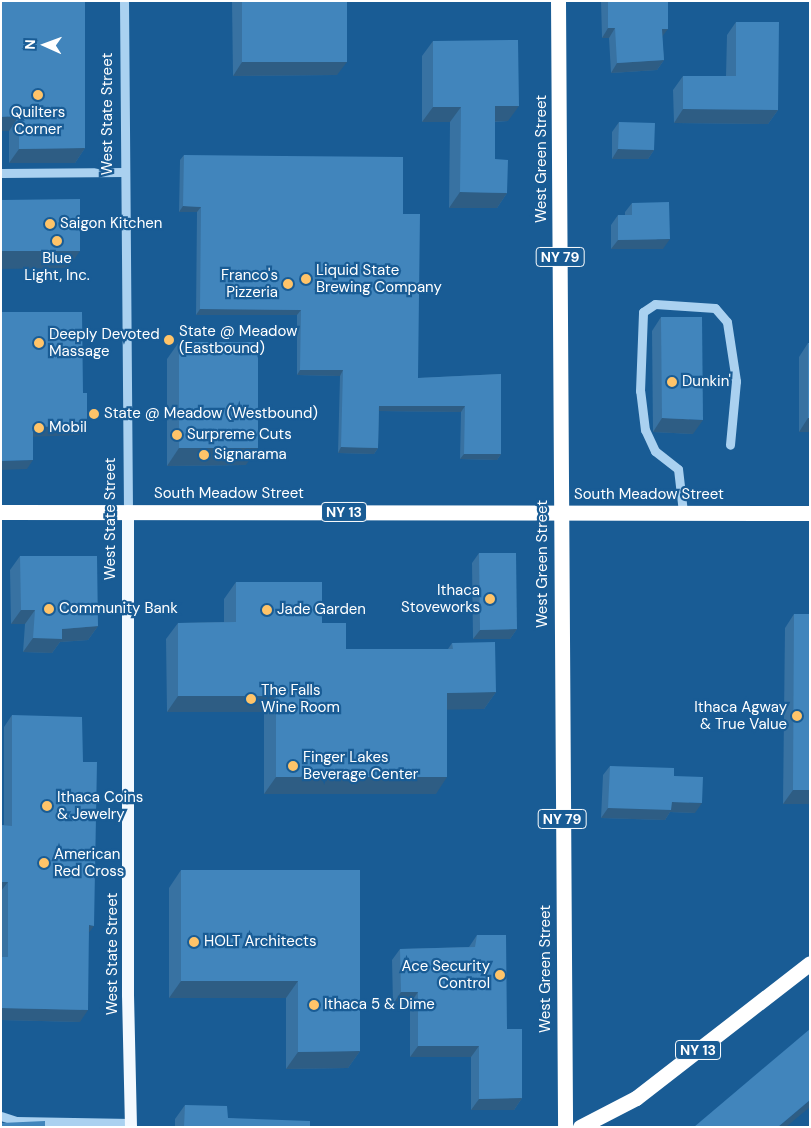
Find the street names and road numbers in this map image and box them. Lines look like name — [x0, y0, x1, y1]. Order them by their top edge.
street label: West State Street — [99, 53, 117, 175]
street label: West Green Street — [533, 95, 551, 223]
road number: NY 79 — [535, 246, 585, 268]
street label: West State Street — [102, 458, 120, 580]
street label: South Meadow Street — [154, 485, 304, 503]
street label: South Meadow Street — [574, 486, 724, 504]
street label: West Green Street — [534, 500, 552, 628]
road number: NY 13 — [320, 501, 368, 524]
road number: NY 79 — [537, 808, 587, 831]
street label: West State Street — [104, 893, 122, 1015]
street label: West Green Street — [537, 905, 555, 1033]
road number: NY 13 — [674, 1038, 722, 1062]

